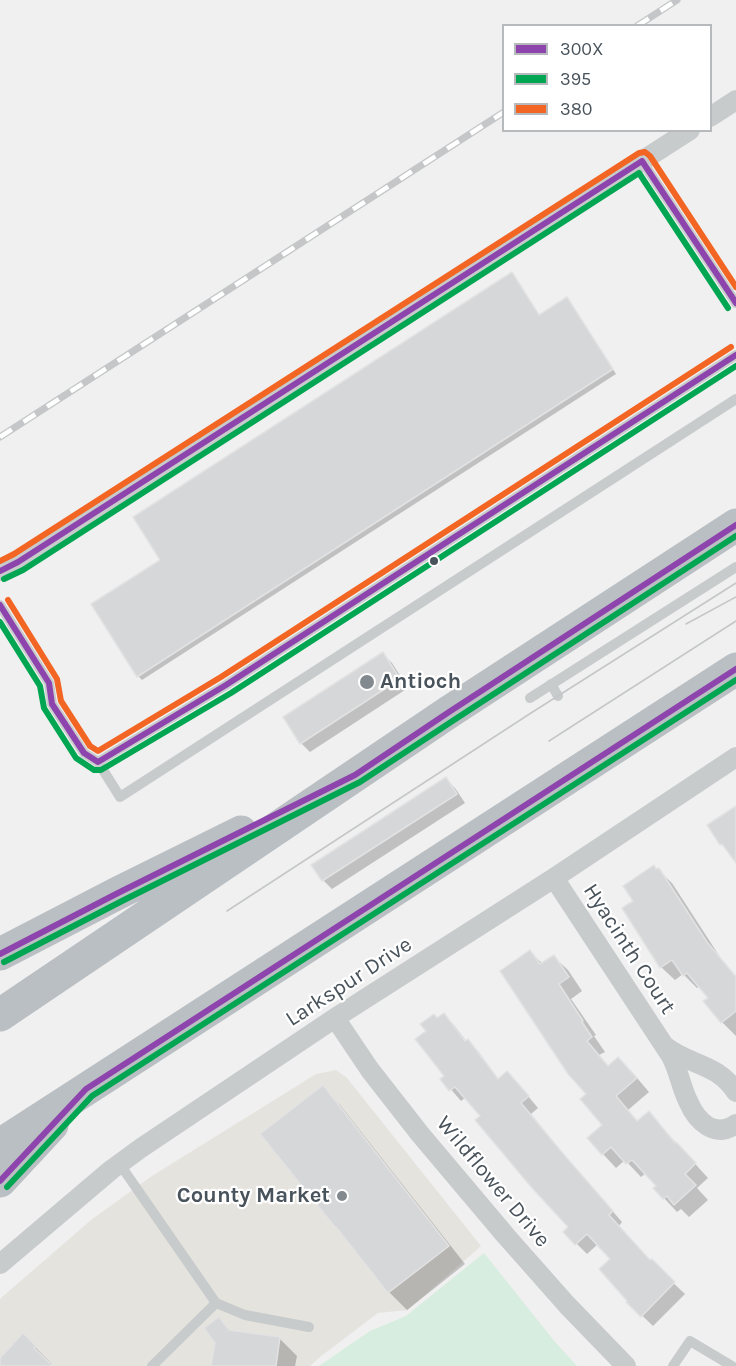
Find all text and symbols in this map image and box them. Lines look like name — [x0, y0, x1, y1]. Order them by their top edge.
legend — [502, 24, 712, 132]
text: 300X — [560, 38, 604, 60]
text: 395 — [560, 68, 591, 90]
text: 380 — [560, 98, 592, 120]
unlabelled marker — [428, 555, 440, 567]
place label: Antioch — [380, 669, 461, 695]
marker: Antioch — [358, 673, 376, 691]
street label: Hyacinth Court — [577, 879, 681, 1019]
street label: Larkspur Drive — [281, 931, 417, 1033]
street label: Wildflower Drive — [431, 1111, 555, 1253]
place label: County Market — [177, 1183, 330, 1209]
marker: County Market — [335, 1189, 349, 1203]

